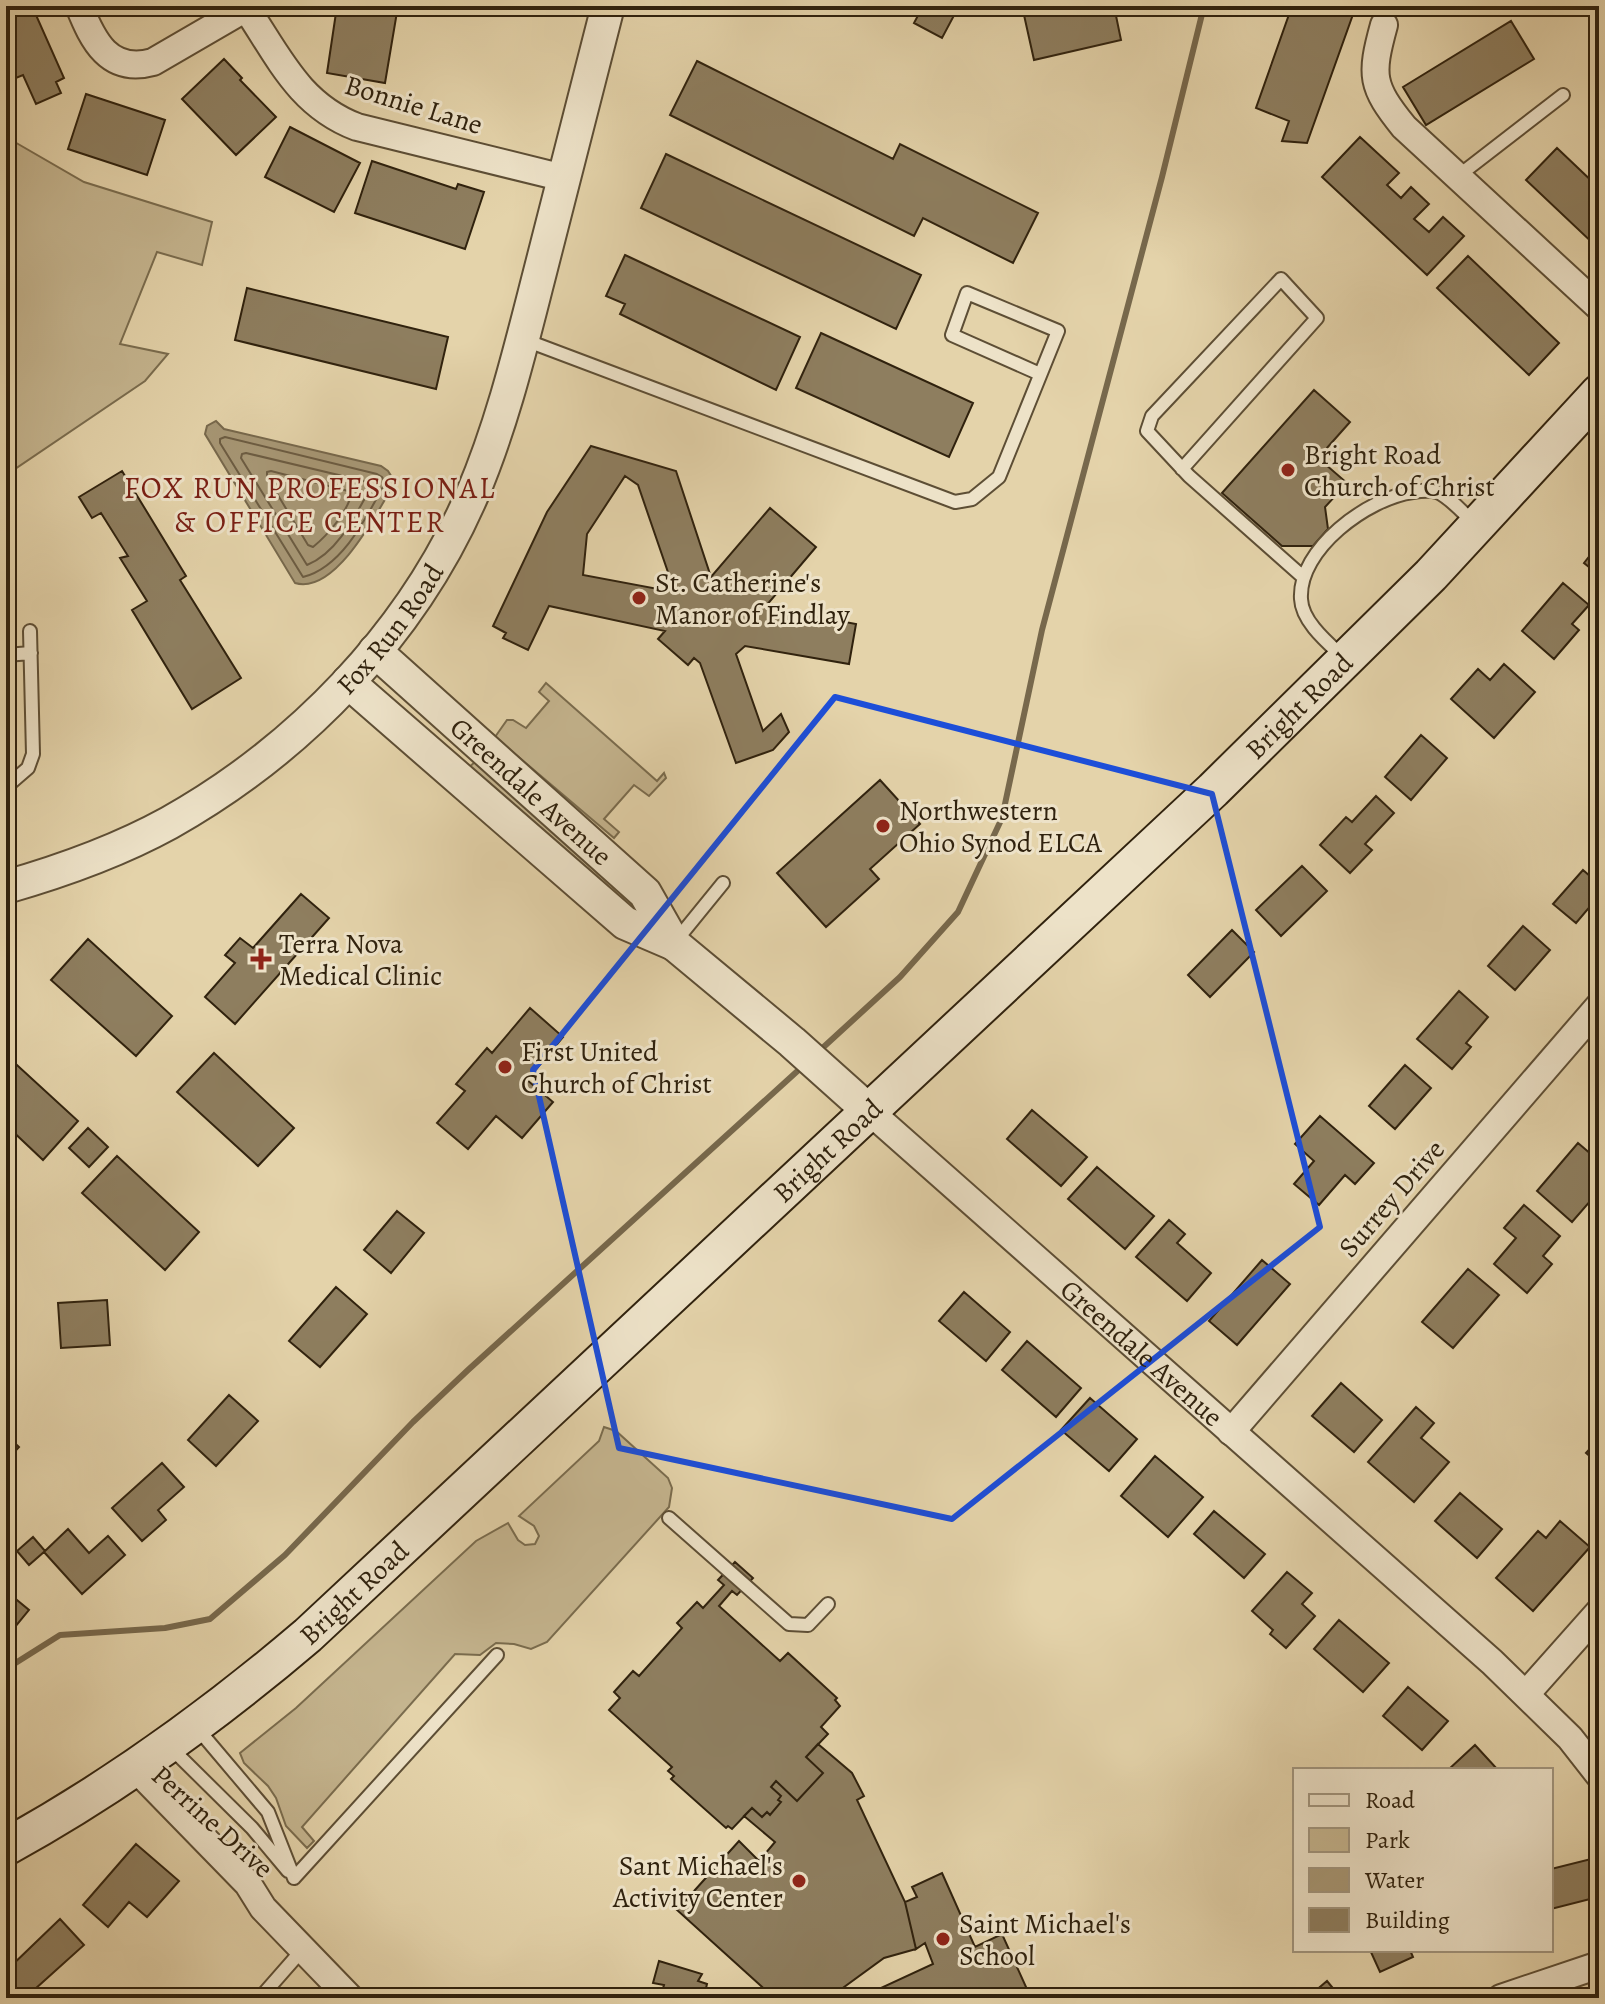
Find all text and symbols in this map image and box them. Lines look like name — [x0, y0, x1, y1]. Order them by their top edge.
street label: Bonnie Lane — [340, 66, 487, 144]
place label: Bright Road Church of Christ — [1304, 436, 1495, 506]
marker: Bright Road Church of Christ — [1279, 461, 1297, 479]
district label: FOX RUN PROFESSIONAL & OFFICE CENTER — [124, 468, 496, 542]
street label: Fox Run Road — [328, 556, 453, 703]
place label: St. Catherine's Manor of Findlay — [655, 564, 850, 634]
marker: St. Catherine's Manor of Findlay — [630, 589, 648, 607]
street label: Bright Road — [1237, 644, 1362, 768]
street label: Greendale Avenue — [442, 709, 620, 875]
place label: Northwestern Ohio Synod ELCA — [899, 792, 1103, 862]
marker: Northwestern Ohio Synod ELCA — [874, 817, 892, 835]
place label: Terra Nova Medical Clinic — [279, 925, 442, 995]
marker: Terra Nova Medical Clinic — [250, 948, 272, 970]
place label: First United Church of Christ — [521, 1033, 712, 1103]
marker: First United Church of Christ — [496, 1058, 514, 1076]
street label: Bright Road — [765, 1090, 892, 1212]
street label: Surrey Drive — [1330, 1132, 1454, 1266]
street label: Greendale Avenue — [1052, 1271, 1231, 1436]
street label: Bright Road — [291, 1532, 418, 1654]
street label: Perrine Drive — [143, 1757, 282, 1887]
legend — [1293, 1768, 1553, 1952]
text: Road — [1365, 1784, 1415, 1816]
text: Park — [1365, 1824, 1410, 1856]
place label: Sant Michael's Activity Center — [612, 1847, 783, 1917]
text: Water — [1364, 1864, 1425, 1896]
marker: Sant Michael's Activity Center — [790, 1872, 808, 1890]
text: Building — [1365, 1904, 1450, 1936]
place label: Saint Michael's School — [959, 1905, 1131, 1975]
marker: Saint Michael's School — [934, 1930, 952, 1948]

